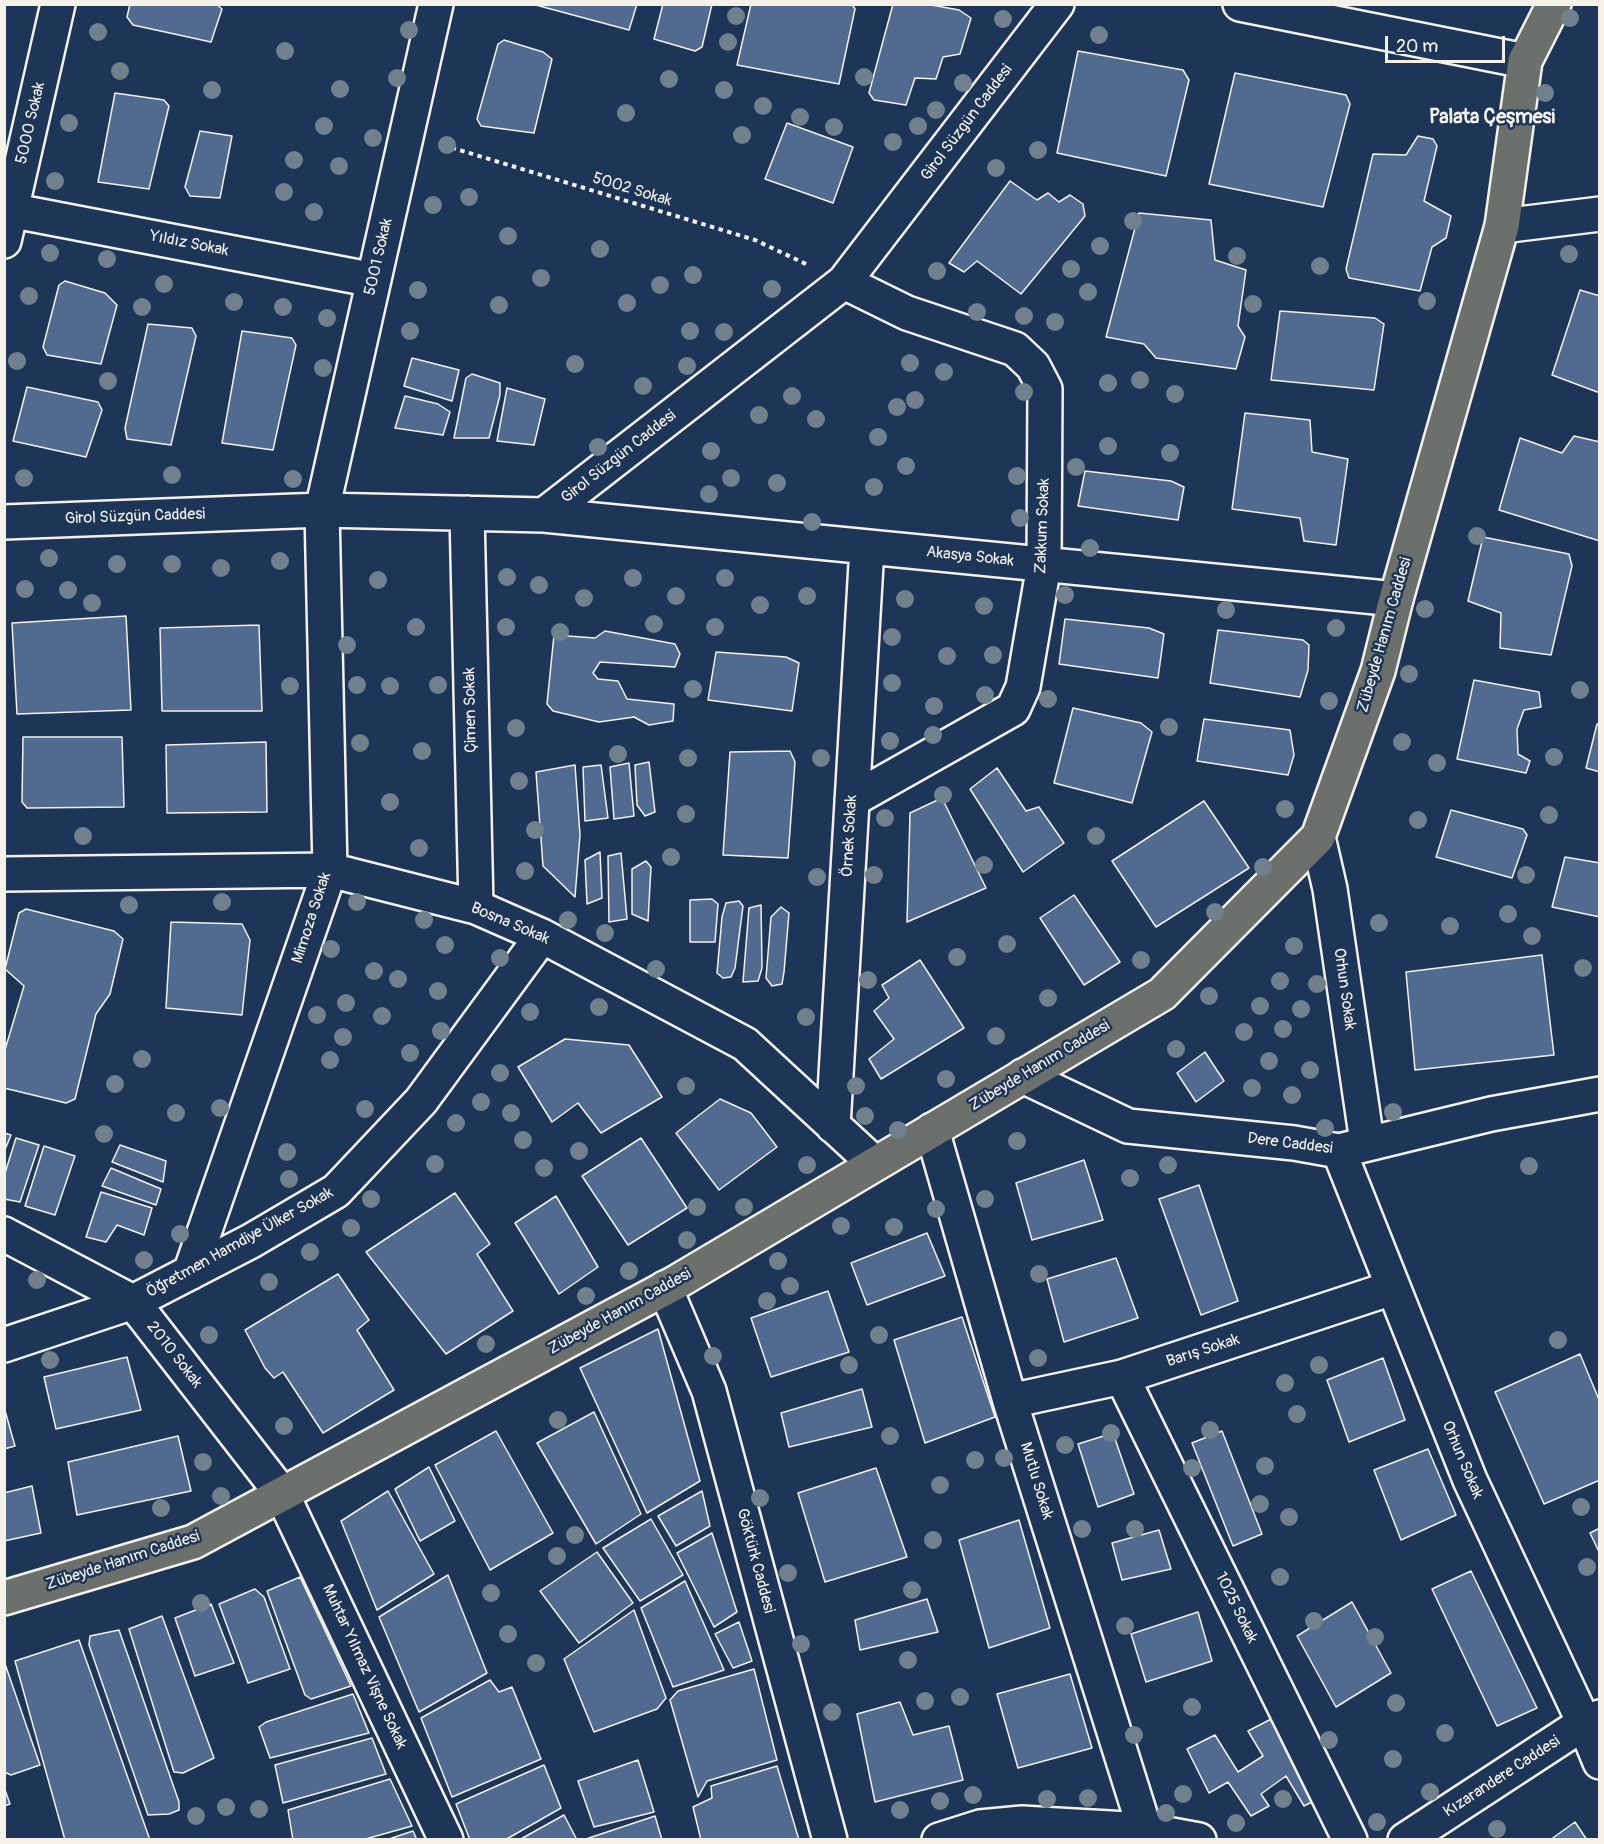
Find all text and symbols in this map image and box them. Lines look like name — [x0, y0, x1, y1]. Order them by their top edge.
scale bar — [1388, 24, 1508, 62]
text: 20 m — [1396, 35, 1438, 58]
street label: Girol Süzgün Caddesi — [917, 61, 1017, 185]
street label: 5000 Sokak — [12, 80, 50, 166]
district label: Palata Çeşmesi — [1429, 106, 1555, 130]
street label: 5002 Sokak — [590, 169, 674, 211]
street label: 5001 Sokak — [361, 216, 397, 298]
street label: Yıldız Sokak — [148, 227, 230, 261]
street label: Girol Süzgün Caddesi — [558, 406, 680, 508]
street label: Zakkum Sokak — [1032, 478, 1054, 574]
street label: Girol Süzgün Caddesi — [64, 505, 206, 529]
street label: Akasya Sokak — [925, 543, 1015, 571]
street label: Zübeyde Hanım Caddesi — [1354, 555, 1416, 715]
street label: Çimen Sokak — [461, 667, 481, 753]
street label: Örnek Sokak — [838, 794, 862, 878]
street label: Mimoza Sokak — [288, 870, 336, 966]
street label: Bosna Sokak — [468, 899, 552, 949]
street label: Orhun Sokak — [1329, 947, 1359, 1031]
street label: Zübeyde Hanım Caddesi — [966, 1016, 1114, 1116]
street label: Dere Caddesi — [1246, 1129, 1334, 1159]
street label: Öğretmen Hamdiye Ülker Sokak — [143, 1183, 337, 1303]
street label: Zübeyde Hanım Caddesi — [545, 1265, 695, 1359]
street label: 2010 Sokak — [142, 1318, 206, 1392]
street label: Barış Sokak — [1164, 1330, 1242, 1372]
street label: Orhun Sokak — [1437, 1418, 1487, 1502]
street label: Mutlu Sokak — [1015, 1440, 1057, 1522]
street label: Göktürk Caddesi — [732, 1507, 778, 1615]
street label: Zübeyde Hanım Caddesi — [44, 1527, 202, 1595]
street label: 1025 Sokak — [1210, 1569, 1262, 1647]
street label: Muhtar Yılmaz Vişne Sokak — [317, 1581, 411, 1753]
street label: Kızarandere Caddesi — [1440, 1732, 1564, 1822]

